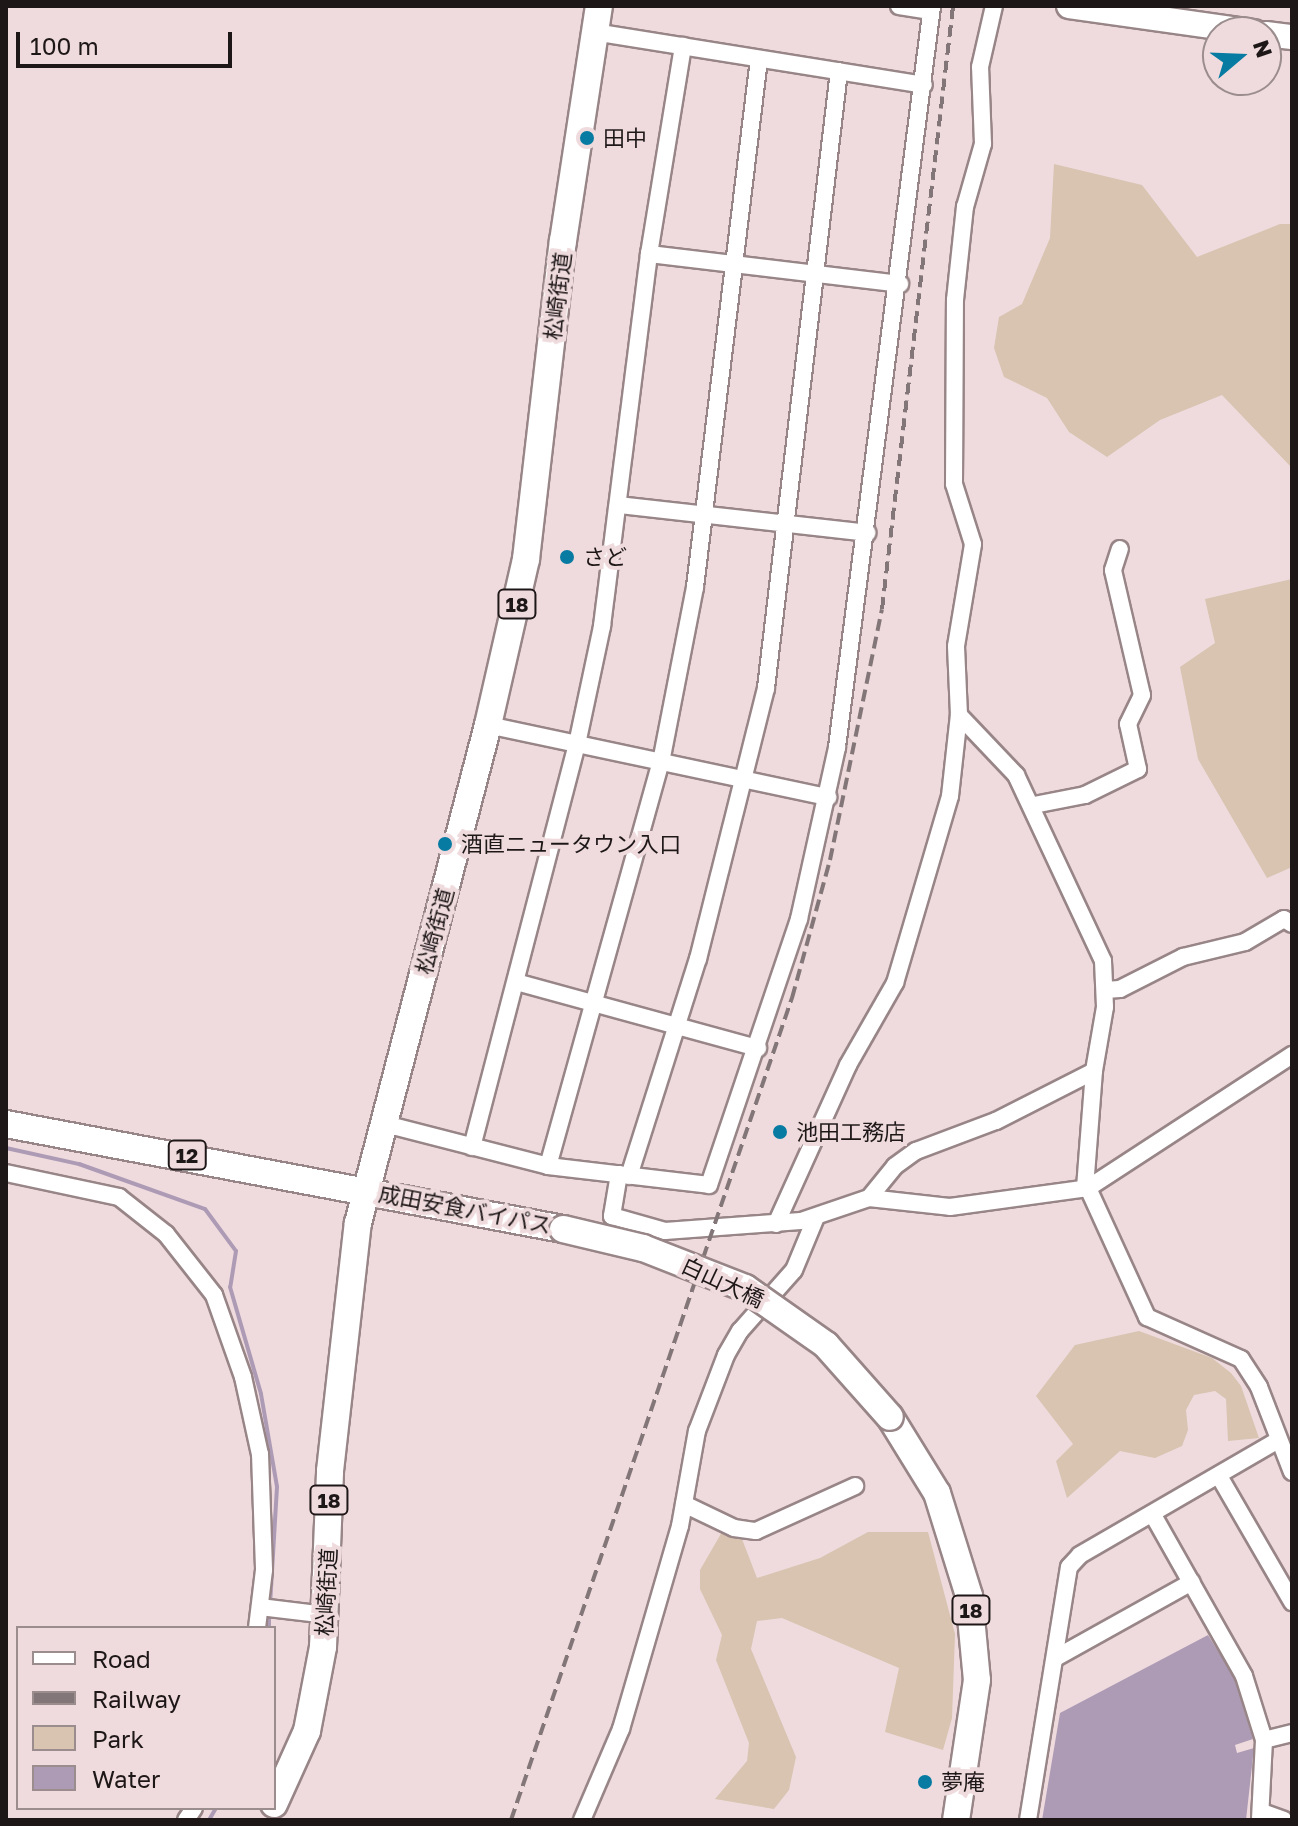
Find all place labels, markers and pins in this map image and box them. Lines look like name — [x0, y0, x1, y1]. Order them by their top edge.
place label: 田中 — [603, 125, 647, 151]
marker: 田中 — [578, 129, 596, 147]
place label: さど — [583, 544, 627, 570]
marker: さど — [558, 548, 576, 566]
place label: 酒直ニュータウン入口 — [461, 831, 681, 857]
marker: 酒直ニュータウン入口 — [436, 835, 454, 853]
place label: 池田工務店 — [796, 1119, 906, 1145]
marker: 池田工務店 — [771, 1123, 789, 1141]
place label: 夢庵 — [941, 1769, 985, 1795]
marker: 夢庵 — [916, 1773, 934, 1791]

